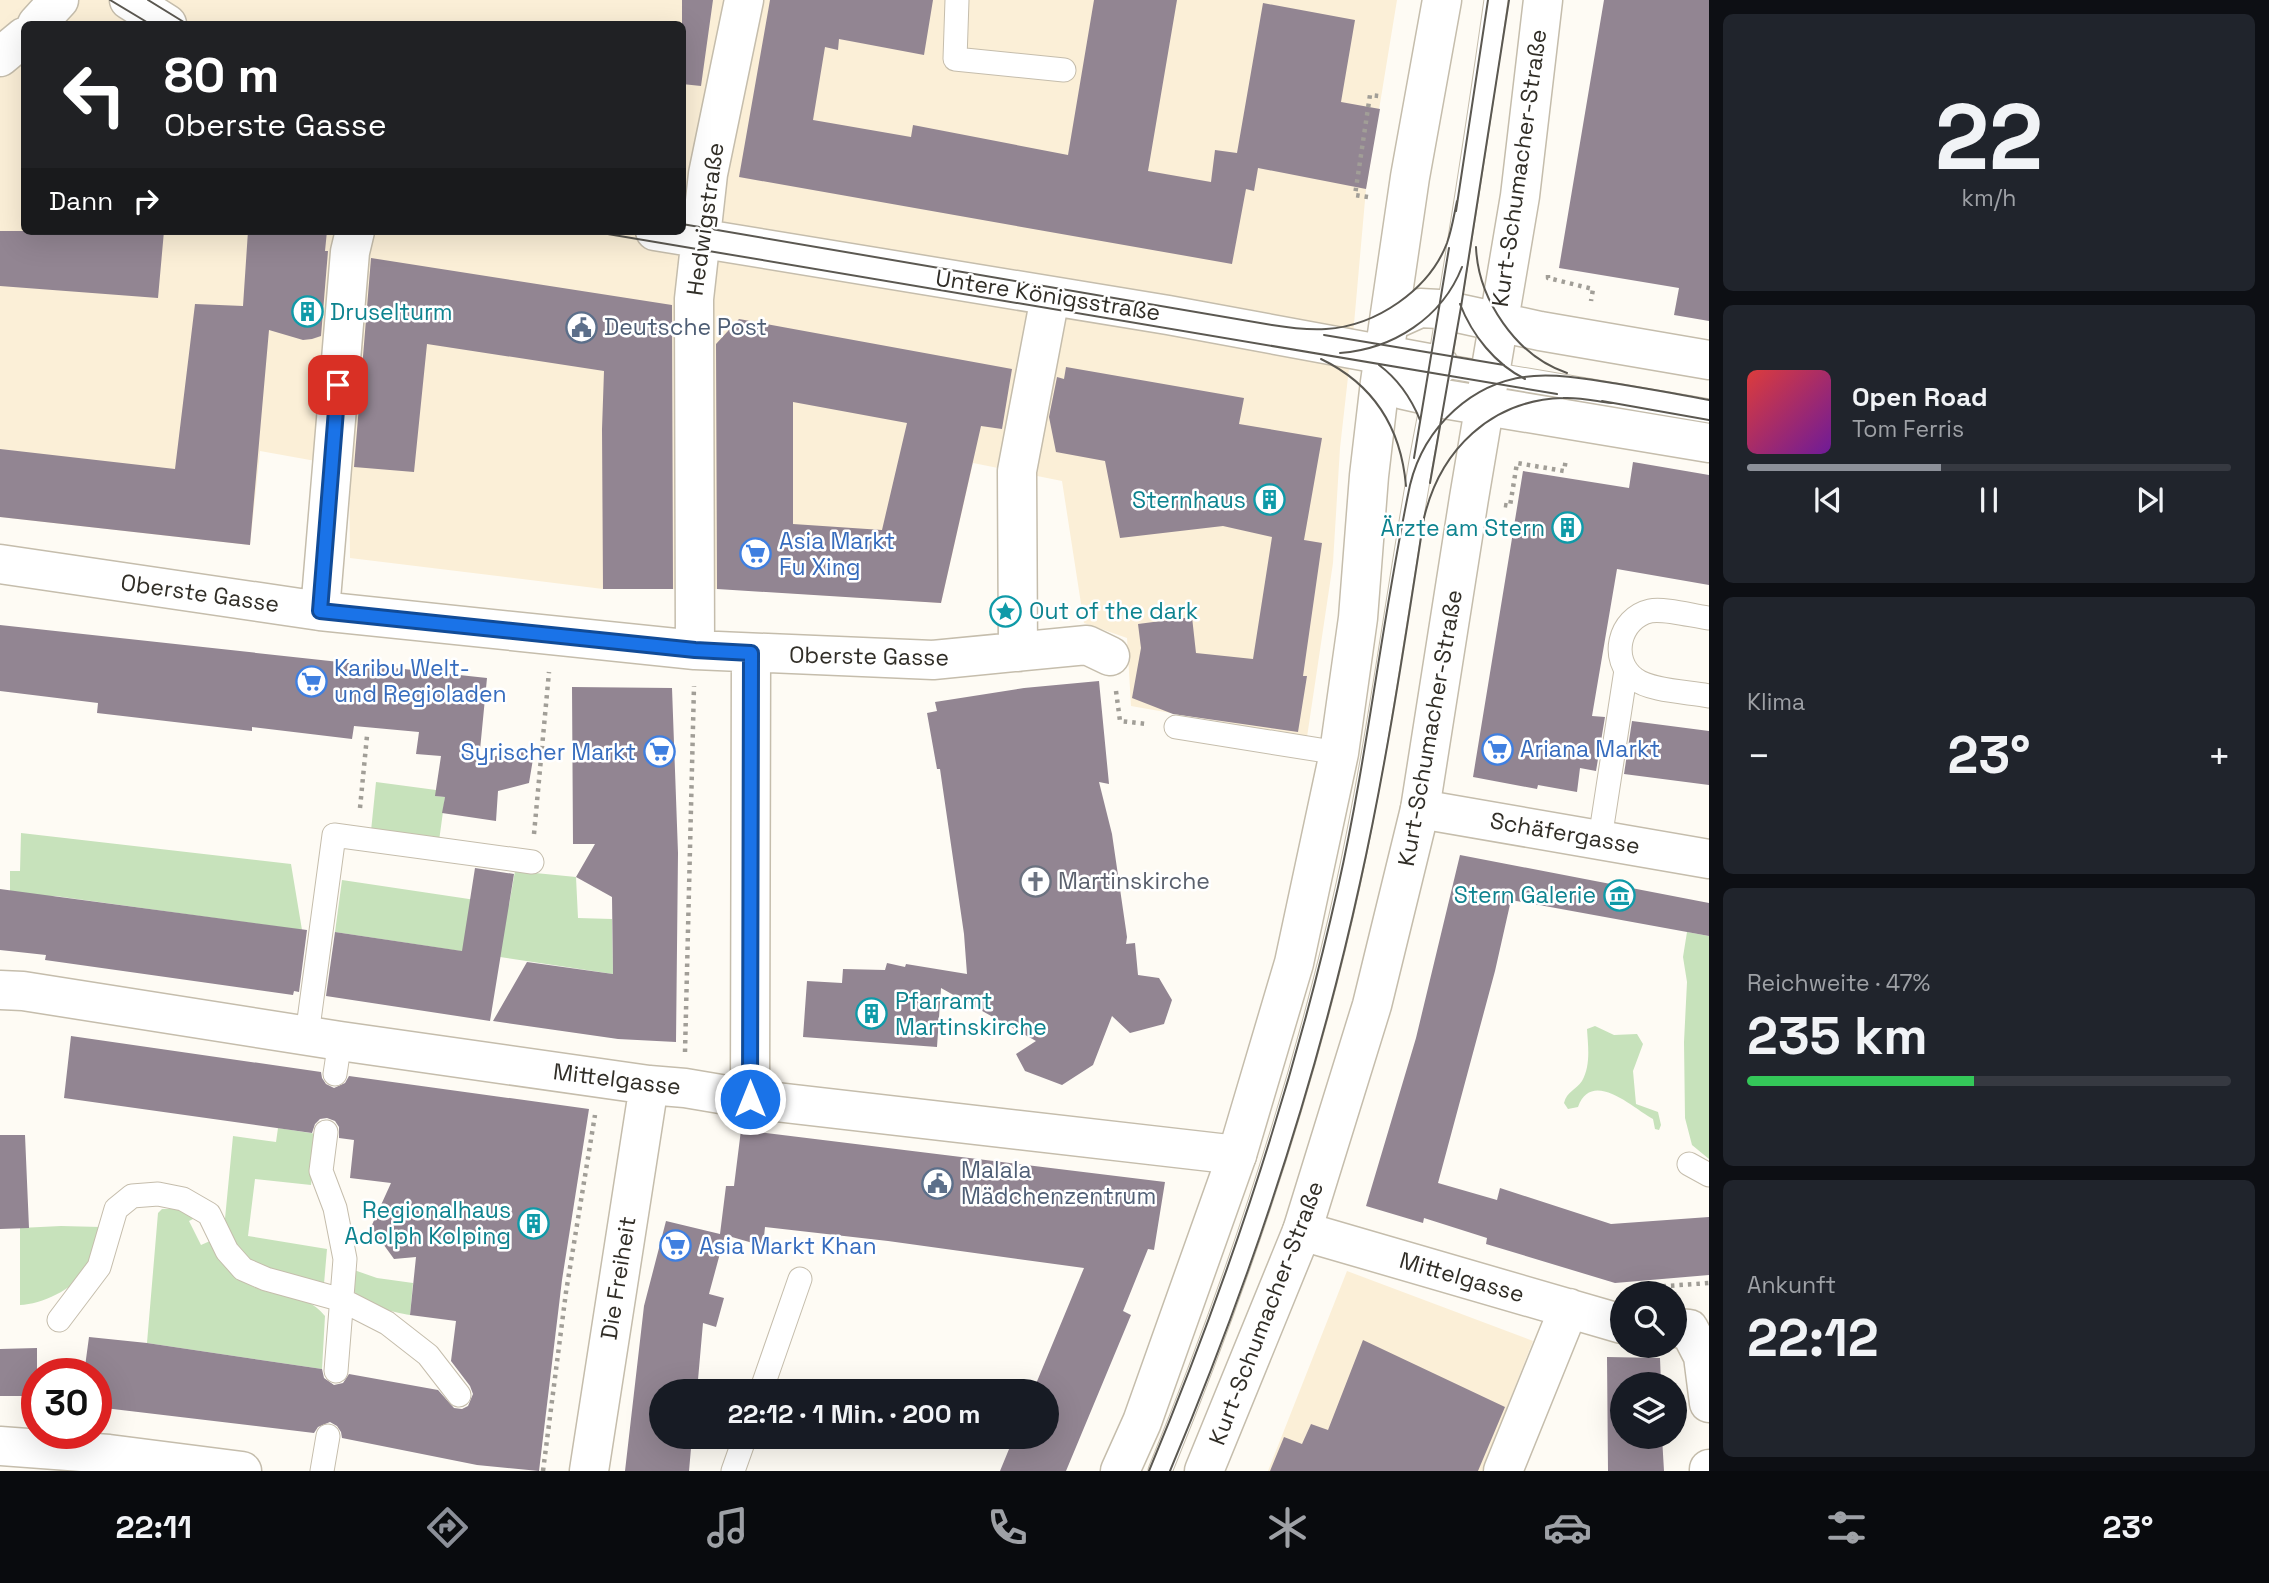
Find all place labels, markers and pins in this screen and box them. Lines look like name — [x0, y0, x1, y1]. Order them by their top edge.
building icon: Druselturm — [290, 295, 324, 329]
place label: Druselturm — [330, 297, 452, 327]
public building icon: Deutsche Post — [564, 310, 598, 344]
place label: Deutsche Post — [604, 312, 767, 342]
pin — [308, 355, 368, 415]
building icon: Sternhaus — [1252, 483, 1286, 517]
place label: Sternhaus — [1132, 485, 1246, 515]
building icon: Ärzte am Stern — [1551, 511, 1585, 545]
place label: Ärzte am Stern — [1381, 513, 1545, 543]
place label: Asia Markt Fu Xing — [779, 526, 895, 582]
supermarket icon: Asia Markt Fu Xing — [739, 537, 773, 571]
place icon: Out of the dark — [989, 594, 1023, 628]
place label: Out of the dark — [1029, 596, 1198, 626]
place label: Karibu Welt- und Regioladen — [334, 653, 507, 709]
supermarket icon: Karibu Welt- und Regioladen — [294, 664, 328, 698]
supermarket icon: Ariana Markt — [1480, 732, 1514, 766]
place label: Ariana Markt — [1520, 734, 1660, 764]
supermarket icon: Syrischer Markt — [642, 735, 676, 769]
place label: Syrischer Markt — [461, 737, 636, 767]
church icon: Martinskirche — [1018, 864, 1052, 898]
place label: Martinskirche — [1058, 866, 1210, 896]
museum icon: Stern Galerie — [1602, 878, 1636, 912]
place label: Stern Galerie — [1454, 880, 1596, 910]
place label: Pfarramt Martinskirche — [895, 986, 1047, 1042]
building icon: Pfarramt Martinskirche — [855, 997, 889, 1031]
place label: Malala Mädchenzentrum — [961, 1155, 1156, 1211]
public building icon: Malala Mädchenzentrum — [921, 1166, 955, 1200]
place label: Regionalhaus Adolph Kolping — [344, 1195, 511, 1251]
building icon: Regionalhaus Adolph Kolping — [517, 1206, 551, 1240]
supermarket icon: Asia Markt Khan — [659, 1229, 693, 1263]
place label: Asia Markt Khan — [699, 1231, 877, 1261]

